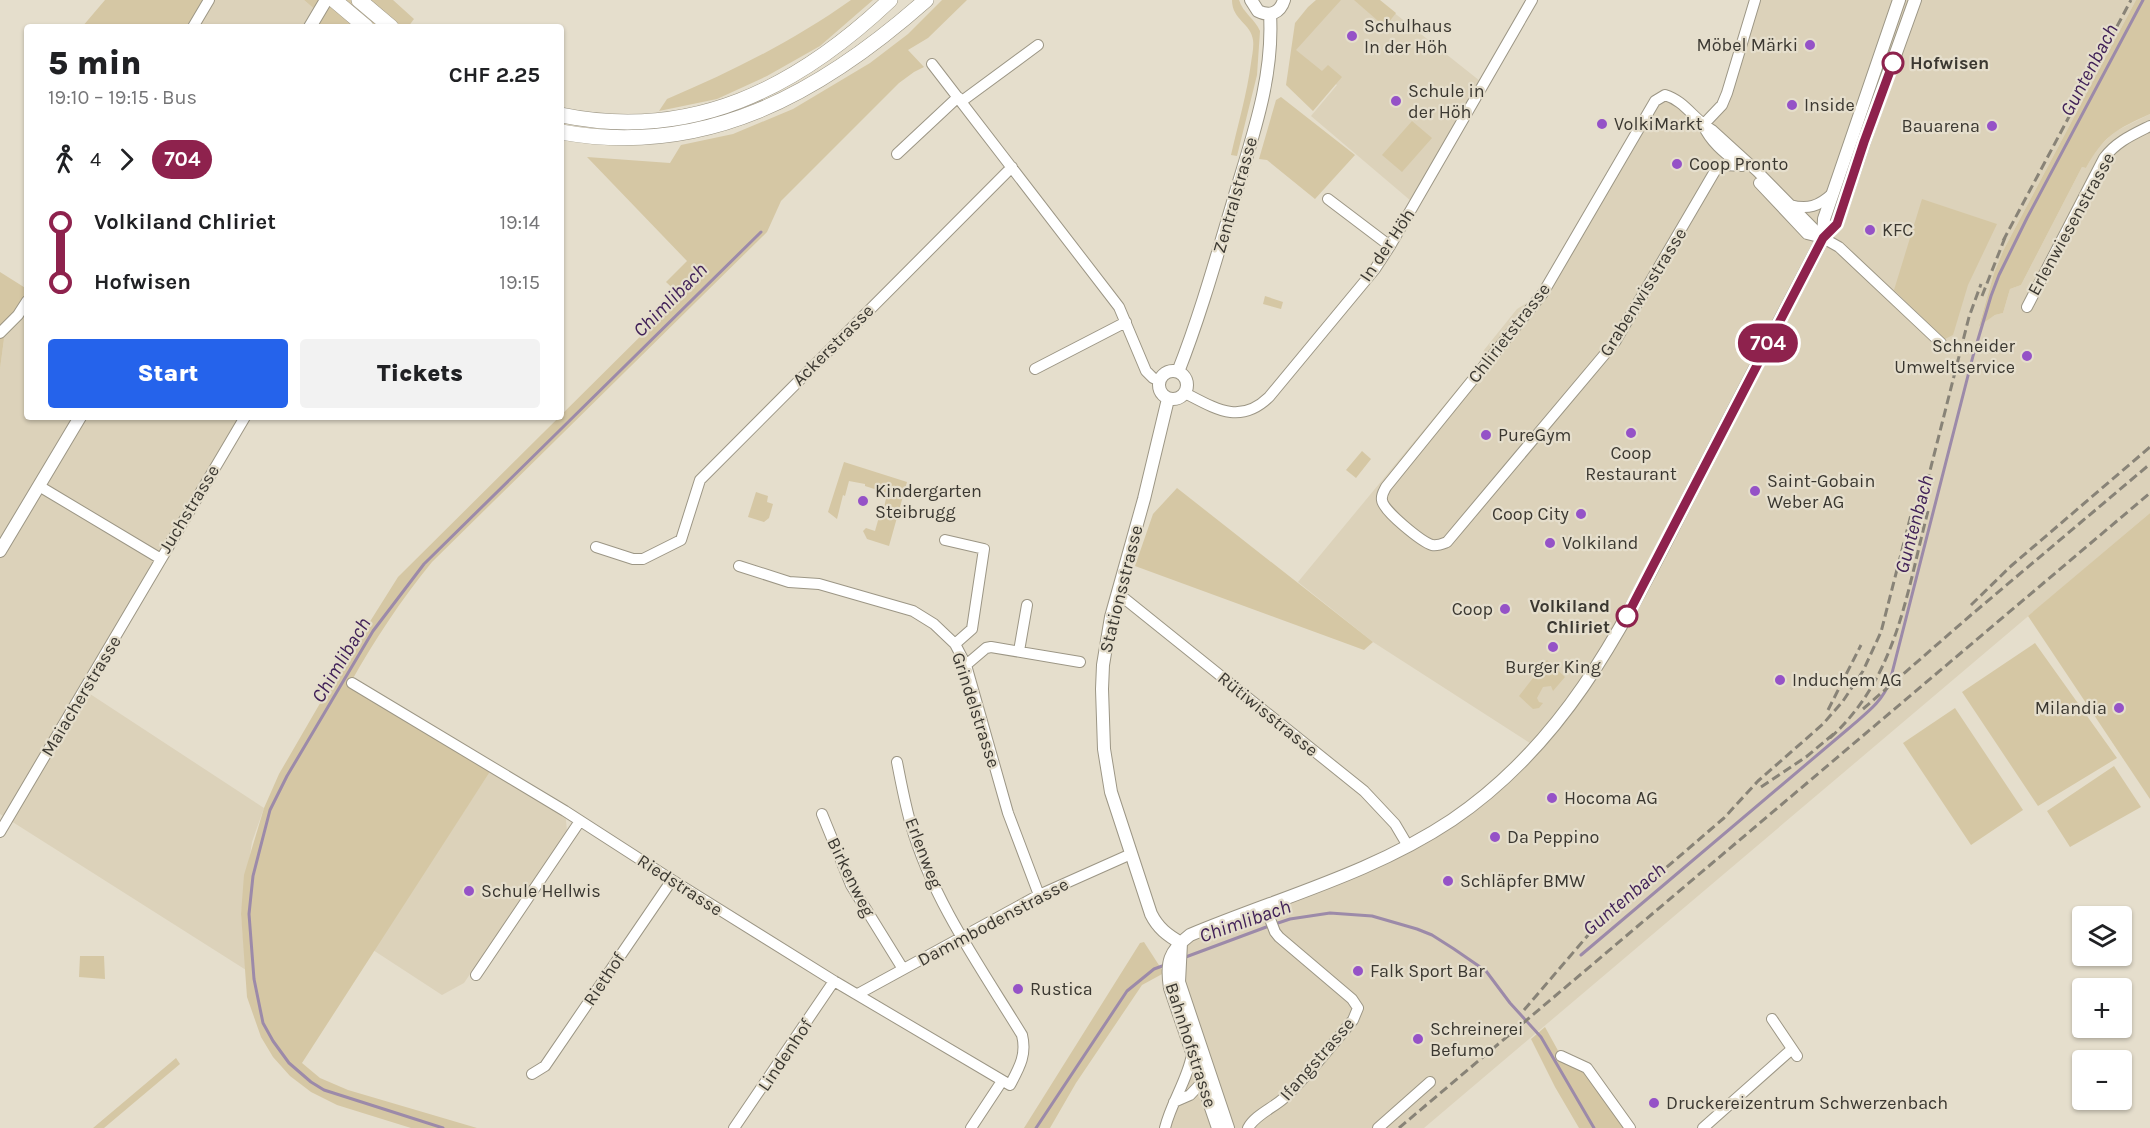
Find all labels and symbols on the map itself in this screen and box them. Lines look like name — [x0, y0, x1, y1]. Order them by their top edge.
place label: Schulhaus In der Höh — [1364, 15, 1452, 58]
water label: Guntenbach — [2055, 20, 2123, 120]
marker: Schulhaus In der Höh — [1345, 29, 1359, 43]
place label: Möbel Märki — [1697, 34, 1798, 56]
marker: Möbel Märki — [1803, 38, 1817, 52]
marker: Hofwisen — [1882, 52, 1904, 74]
place label: Hofwisen — [1910, 52, 1989, 74]
place label: Schule in der Höh — [1408, 80, 1485, 123]
marker: Schule in der Höh — [1389, 94, 1403, 108]
place label: Inside — [1804, 94, 1855, 116]
marker: Inside — [1785, 98, 1799, 112]
place label: VolkiMarkt — [1614, 113, 1703, 135]
place label: Bauarena — [1902, 115, 1980, 137]
marker: VolkiMarkt — [1595, 117, 1609, 131]
marker: Bauarena — [1985, 119, 1999, 133]
street label: Zentralstrasse — [1208, 134, 1262, 256]
street label: Erlenwiesenstrasse — [2023, 149, 2119, 299]
place label: Coop Pronto — [1689, 153, 1788, 175]
marker: Coop Pronto — [1670, 157, 1684, 171]
street label: In der Höh — [1355, 204, 1419, 286]
place label: KFC — [1882, 219, 1913, 241]
marker: KFC — [1863, 223, 1877, 237]
street label: Grabenwisstrasse — [1595, 224, 1691, 360]
water label: Chimlibach — [628, 258, 712, 342]
street label: Chlirietstrasse — [1463, 279, 1555, 387]
street label: Ackerstrasse — [788, 300, 878, 390]
line badge: 704 — [1734, 324, 1802, 362]
place label: Schneider Umweltservice — [1894, 335, 2015, 378]
marker: Schneider Umweltservice — [2020, 349, 2034, 363]
place label: PureGym — [1498, 424, 1571, 446]
marker: Coop Restaurant — [1624, 426, 1638, 440]
marker: PureGym — [1479, 428, 1493, 442]
place label: Coop Restaurant — [1585, 442, 1677, 485]
street label: Juchstrasse — [154, 461, 224, 557]
place label: Saint-Gobain Weber AG — [1767, 470, 1875, 513]
water label: Guntenbach — [1890, 472, 1938, 576]
place label: Kindergarten Steibrugg — [875, 480, 982, 523]
marker: Saint-Gobain Weber AG — [1748, 484, 1762, 498]
marker: Kindergarten Steibrugg — [856, 494, 870, 508]
place label: Coop City — [1492, 503, 1570, 525]
marker: Coop City — [1574, 507, 1588, 521]
street label: Stationsstrasse — [1095, 523, 1147, 655]
place label: Volkiland — [1562, 532, 1638, 554]
marker: Volkiland — [1543, 536, 1557, 550]
place label: Volkiland Chliriet — [1529, 595, 1610, 638]
place label: Coop — [1452, 598, 1493, 620]
marker: Coop — [1498, 602, 1512, 616]
marker: Volkiland Chliriet — [1616, 605, 1638, 627]
water label: Chimlibach — [307, 613, 375, 707]
street label: Maiacherstrasse — [36, 632, 126, 760]
marker: Burger King — [1546, 640, 1560, 654]
street label: Grindelstrasse — [947, 649, 1005, 771]
place label: Burger King — [1505, 656, 1601, 678]
street label: Rütiwisstrasse — [1213, 667, 1323, 761]
place label: Induchem AG — [1792, 669, 1902, 691]
marker: Induchem AG — [1773, 673, 1787, 687]
place label: Milandia — [2035, 697, 2107, 719]
marker: Milandia — [2112, 701, 2126, 715]
place label: Hocoma AG — [1564, 787, 1658, 809]
marker: Hocoma AG — [1545, 791, 1559, 805]
street label: Erlenweg — [900, 814, 948, 892]
place label: Da Peppino — [1507, 826, 1599, 848]
marker: Da Peppino — [1488, 830, 1502, 844]
street label: Birkenweg — [822, 834, 880, 920]
street label: Riedstrasse — [633, 849, 727, 921]
water label: Guntenbach — [1578, 858, 1670, 940]
place label: Schläpfer BMW — [1460, 870, 1585, 892]
street label: Dammbodenstrasse — [914, 873, 1072, 971]
marker: Schläpfer BMW — [1441, 874, 1455, 888]
place label: Schule Hellwis — [481, 880, 601, 902]
marker: Schule Hellwis — [462, 884, 476, 898]
water label: Chimlibach — [1196, 895, 1294, 947]
street label: Riethof — [578, 948, 630, 1010]
place label: Falk Sport Bar — [1370, 960, 1485, 982]
marker: Falk Sport Bar — [1351, 964, 1365, 978]
place label: Rustica — [1030, 978, 1093, 1000]
street label: Bahnhofstrasse — [1160, 980, 1222, 1110]
marker: Rustica — [1011, 982, 1025, 996]
street label: Ifangstrasse — [1275, 1013, 1359, 1105]
street label: Lindenhof — [753, 1014, 818, 1095]
place label: Schreinerei Befumo — [1430, 1018, 1523, 1061]
marker: Schreinerei Befumo — [1411, 1032, 1425, 1046]
place label: Druckereizentrum Schwerzenbach — [1666, 1092, 1948, 1114]
marker: Druckereizentrum Schwerzenbach — [1647, 1096, 1661, 1110]

